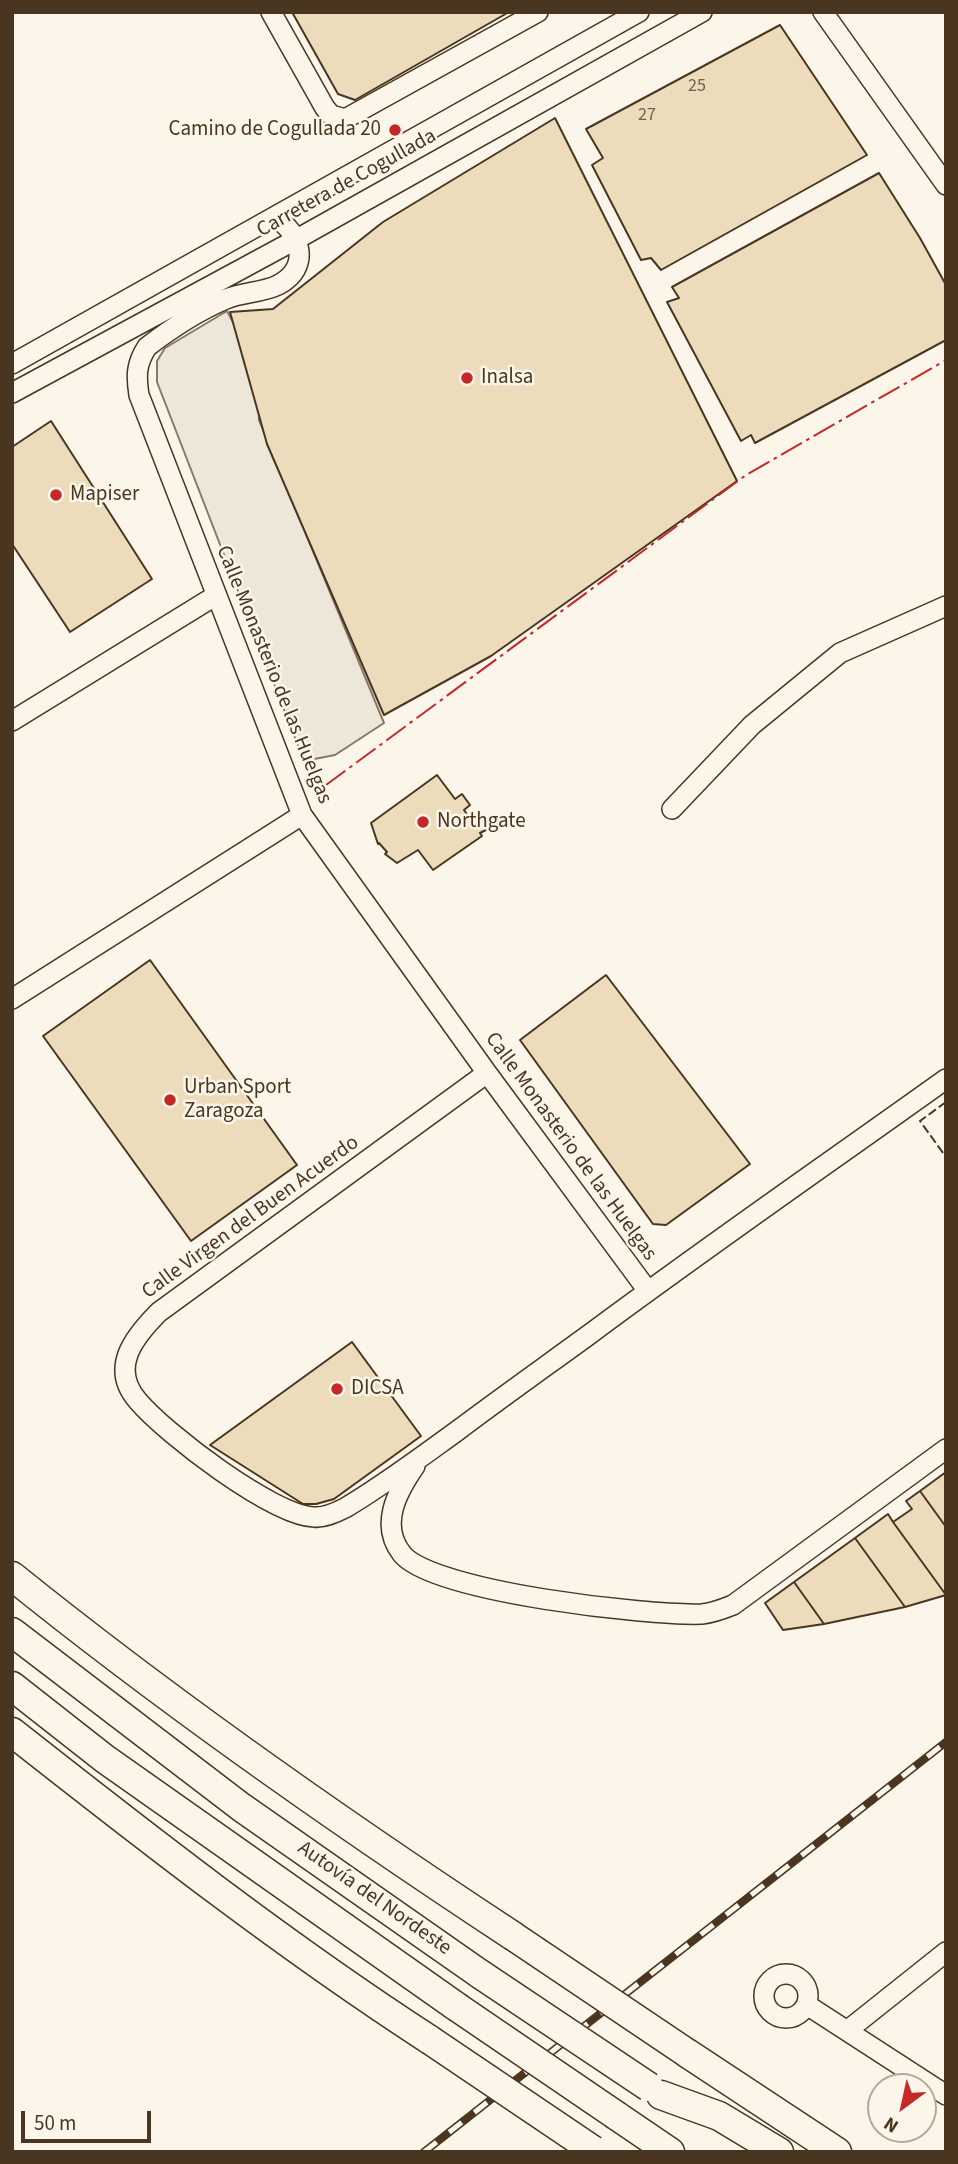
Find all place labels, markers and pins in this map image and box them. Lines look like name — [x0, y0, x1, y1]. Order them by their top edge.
place label: Camino de Cogullada 20 — [169, 117, 381, 143]
marker: Camino de Cogullada 20 — [387, 122, 403, 138]
place label: Inalsa — [481, 365, 533, 391]
marker: Inalsa — [459, 370, 475, 386]
place label: Mapiser — [70, 482, 139, 508]
marker: Mapiser — [48, 487, 64, 503]
place label: Northgate — [437, 809, 526, 835]
marker: Northgate — [415, 814, 431, 830]
place label: Urban Sport Zaragoza — [184, 1075, 291, 1125]
marker: Urban Sport Zaragoza — [162, 1092, 178, 1108]
place label: DICSA — [351, 1376, 404, 1402]
marker: DICSA — [329, 1381, 345, 1397]

